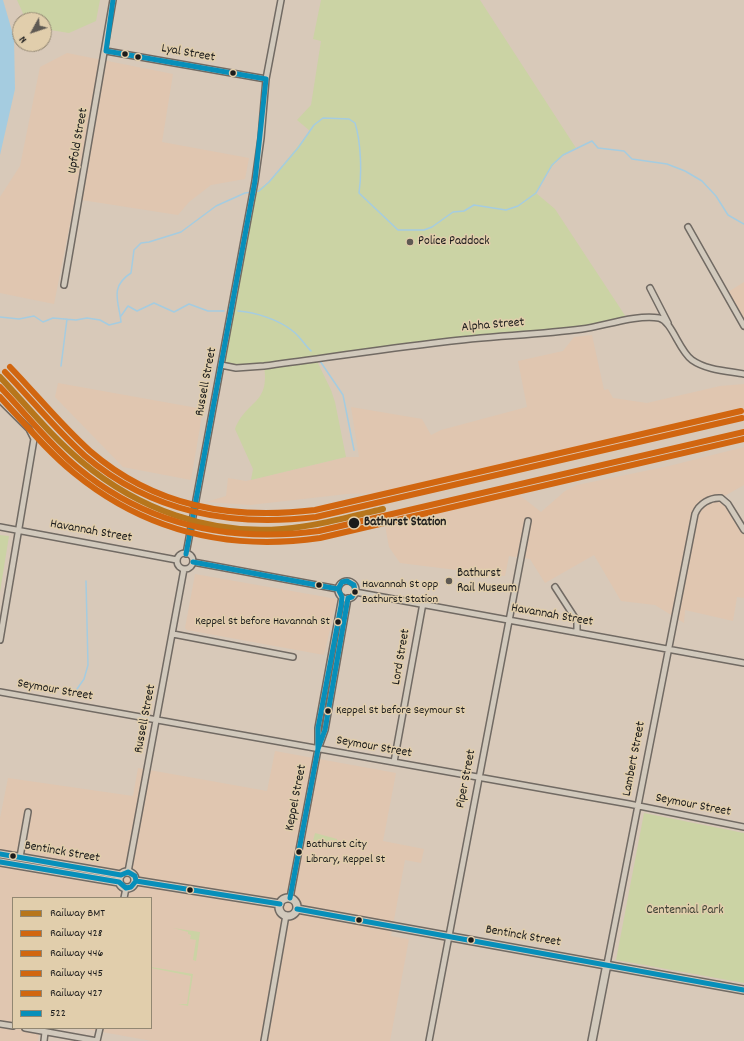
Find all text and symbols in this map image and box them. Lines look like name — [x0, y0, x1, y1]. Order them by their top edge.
north arrow — [12, 12, 52, 52]
text: N — [16, 32, 31, 46]
street label: Lyal Street — [160, 42, 216, 66]
unlabelled marker — [120, 49, 130, 59]
unlabelled marker — [133, 52, 143, 62]
unlabelled marker — [228, 68, 238, 78]
street label: Upfold Street — [66, 107, 92, 175]
place label: Police Paddock — [418, 234, 490, 250]
marker: Police Paddock — [405, 237, 415, 247]
street label: Alpha Street — [461, 315, 525, 337]
street label: Russell Street — [193, 346, 221, 418]
place label: Bathurst Station — [364, 515, 446, 531]
marker: Bathurst Station — [347, 516, 361, 530]
street label: Havannah Street — [49, 517, 133, 547]
place label: Bathurst Rail Museum — [457, 566, 517, 597]
marker: Bathurst Rail Museum — [444, 576, 454, 586]
place label: Havannah St opp Bathurst Station — [362, 578, 438, 606]
unlabelled marker — [314, 580, 324, 590]
marker: Havannah St opp Bathurst Station — [350, 587, 360, 597]
street label: Havannah Street — [510, 601, 594, 631]
place label: Keppel St before Havannah St — [195, 615, 330, 629]
marker: Keppel St before Havannah St — [333, 617, 343, 627]
street label: Lord Street — [389, 628, 415, 686]
street label: Seymour Street — [16, 677, 94, 705]
street label: Russell Street — [132, 683, 160, 755]
place label: Keppel St before Seymour St — [336, 704, 465, 718]
marker: Keppel St before Seymour St — [323, 706, 333, 716]
street label: Lambert Street — [620, 720, 650, 798]
street label: Seymour Street — [335, 734, 413, 762]
street label: Piper Street — [454, 748, 480, 810]
street label: Keppel Street — [283, 764, 311, 832]
street label: Seymour Street — [654, 791, 732, 821]
place label: Bathurst City Library, Keppel St — [306, 838, 385, 866]
street label: Bentinck Street — [23, 839, 101, 867]
marker: Bathurst City Library, Keppel St — [294, 847, 304, 857]
unlabelled marker — [8, 851, 18, 861]
unlabelled marker — [185, 885, 195, 895]
legend — [12, 897, 152, 1029]
park label: Centennial Park — [646, 903, 724, 919]
text: Railway BMT — [50, 905, 105, 922]
unlabelled marker — [354, 915, 364, 925]
street label: Bentinck Street — [484, 923, 562, 951]
text: Railway 428 — [50, 925, 103, 942]
unlabelled marker — [466, 935, 476, 945]
text: Railway 446 — [50, 945, 103, 962]
text: Railway 445 — [50, 965, 103, 982]
text: Railway 427 — [50, 985, 102, 1002]
text: 522 — [50, 1005, 66, 1022]

